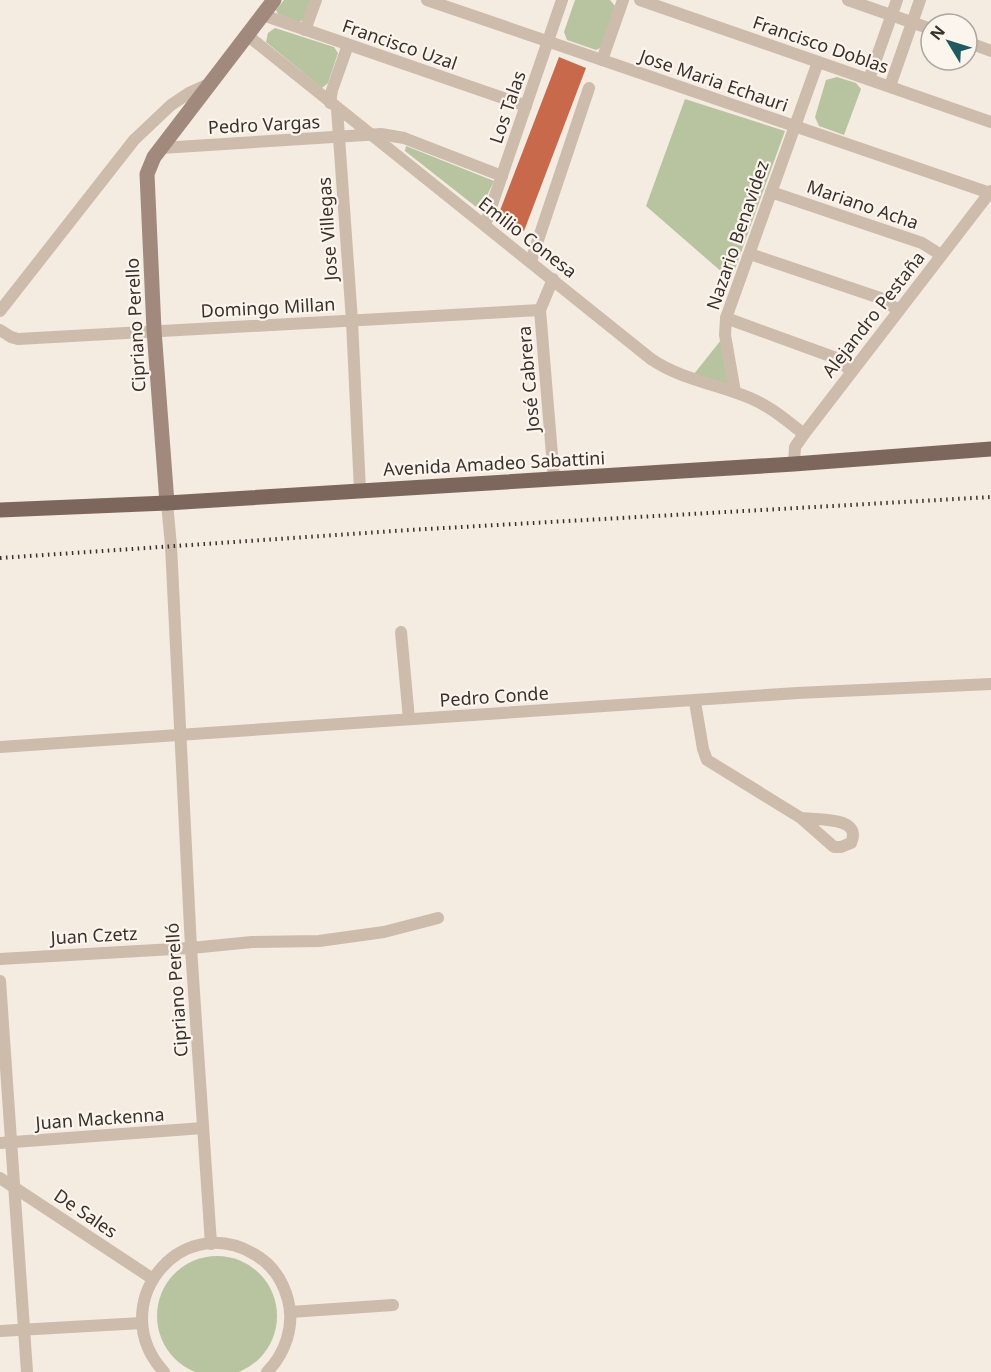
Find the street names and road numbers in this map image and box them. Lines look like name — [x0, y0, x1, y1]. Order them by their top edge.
street label: Francisco Doblas — [750, 10, 892, 78]
street label: Francisco Uzal — [339, 13, 461, 75]
street label: Jose Maria Echauri — [635, 43, 791, 117]
street label: Los Talas — [483, 67, 531, 147]
street label: Pedro Vargas — [207, 109, 321, 139]
street label: Nazario Benavidez — [700, 157, 774, 313]
street label: Mariano Acha — [804, 174, 922, 234]
street label: Jose Villegas — [311, 176, 343, 284]
street label: Emilio Conesa — [474, 191, 582, 283]
street label: Alejandro Pestaña — [816, 246, 930, 382]
street label: Cipriano Perello — [119, 257, 151, 393]
street label: Domingo Millan — [200, 291, 336, 323]
street label: José Cabrera — [511, 325, 545, 435]
street label: Avenida Amadeo Sabattini — [382, 445, 606, 481]
street label: Pedro Conde — [439, 680, 549, 712]
street label: Juan Czetz — [48, 921, 138, 949]
street label: Cipriano Perelló — [159, 922, 193, 1058]
street label: Juan Mackenna — [33, 1102, 165, 1135]
street label: De Sales — [50, 1183, 122, 1243]

